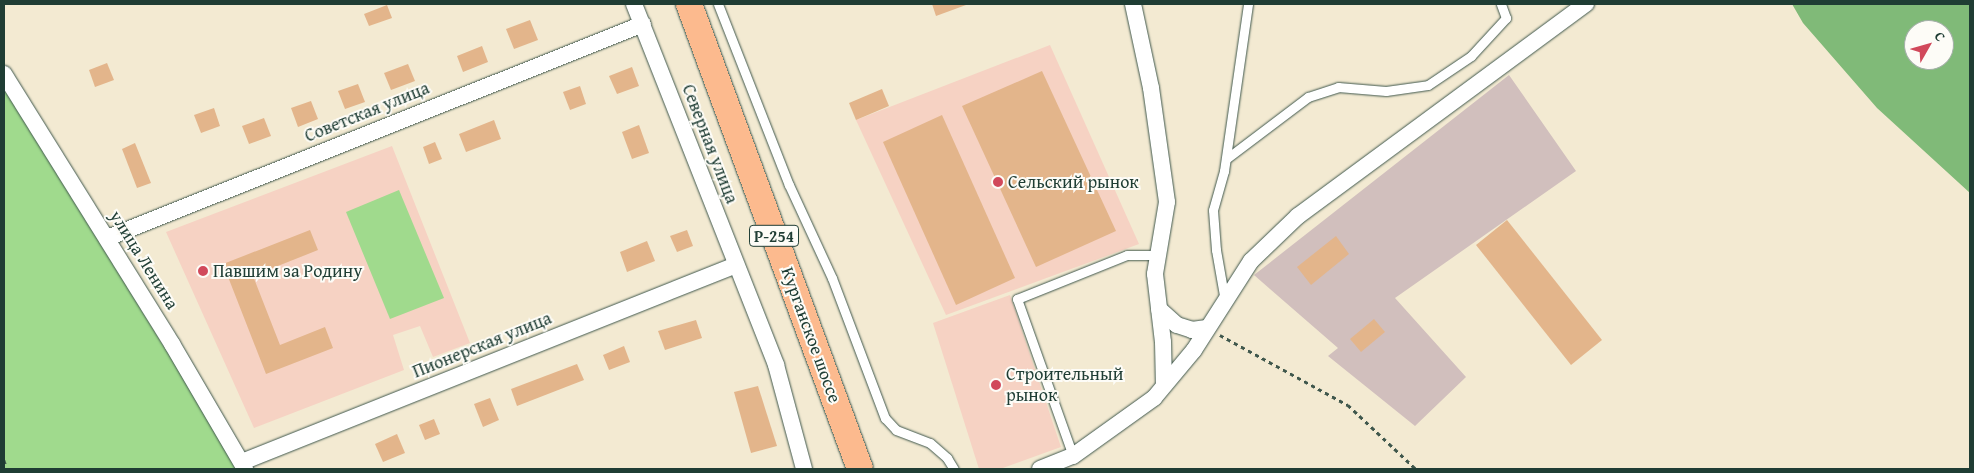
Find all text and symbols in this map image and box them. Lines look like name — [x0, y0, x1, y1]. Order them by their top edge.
north arrow — [1904, 20, 1954, 70]
text: С — [1930, 27, 1950, 46]
street label: Советская улица — [302, 77, 432, 147]
street label: Северная улица — [677, 81, 743, 207]
place label: Сельский рынок — [1008, 171, 1139, 193]
marker: Сельский рынок — [992, 176, 1004, 188]
street label: улица Ленина — [105, 207, 183, 313]
road number: Р-254 — [749, 222, 799, 250]
place label: Павшим за Родину — [213, 260, 362, 282]
street label: Курганское шоссе — [776, 264, 846, 406]
marker: Павшим за Родину — [197, 265, 209, 277]
street label: Пионерская улица — [409, 307, 555, 383]
place label: Строительный рынок — [1006, 364, 1123, 406]
marker: Строительный рынок — [990, 379, 1002, 391]

